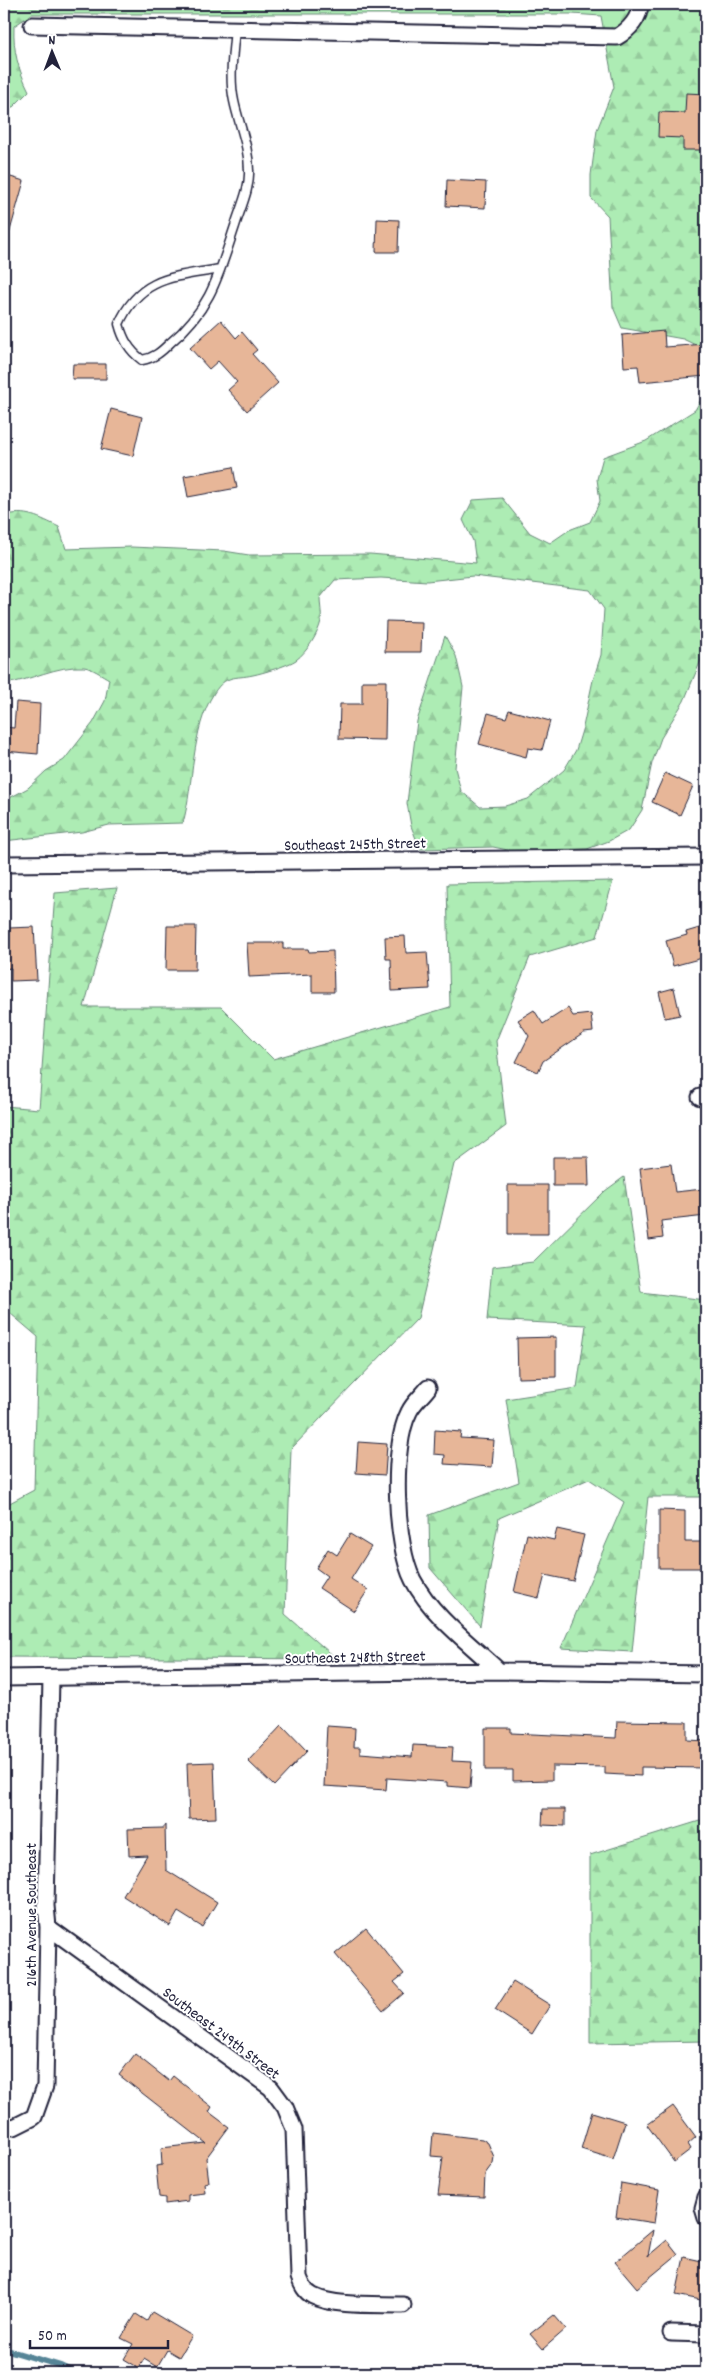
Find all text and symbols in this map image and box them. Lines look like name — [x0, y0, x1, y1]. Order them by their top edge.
north arrow — [28, 28, 78, 78]
text: N — [48, 31, 56, 51]
street label: Southeast 245th Street — [284, 833, 426, 858]
street label: Southeast 248th Street — [284, 1646, 426, 1671]
street label: 216th Avenue Southeast — [21, 1843, 44, 1987]
street label: Southeast 249th Street — [157, 1982, 284, 2086]
scale bar — [30, 2317, 168, 2349]
text: 50 m — [38, 2326, 67, 2348]

